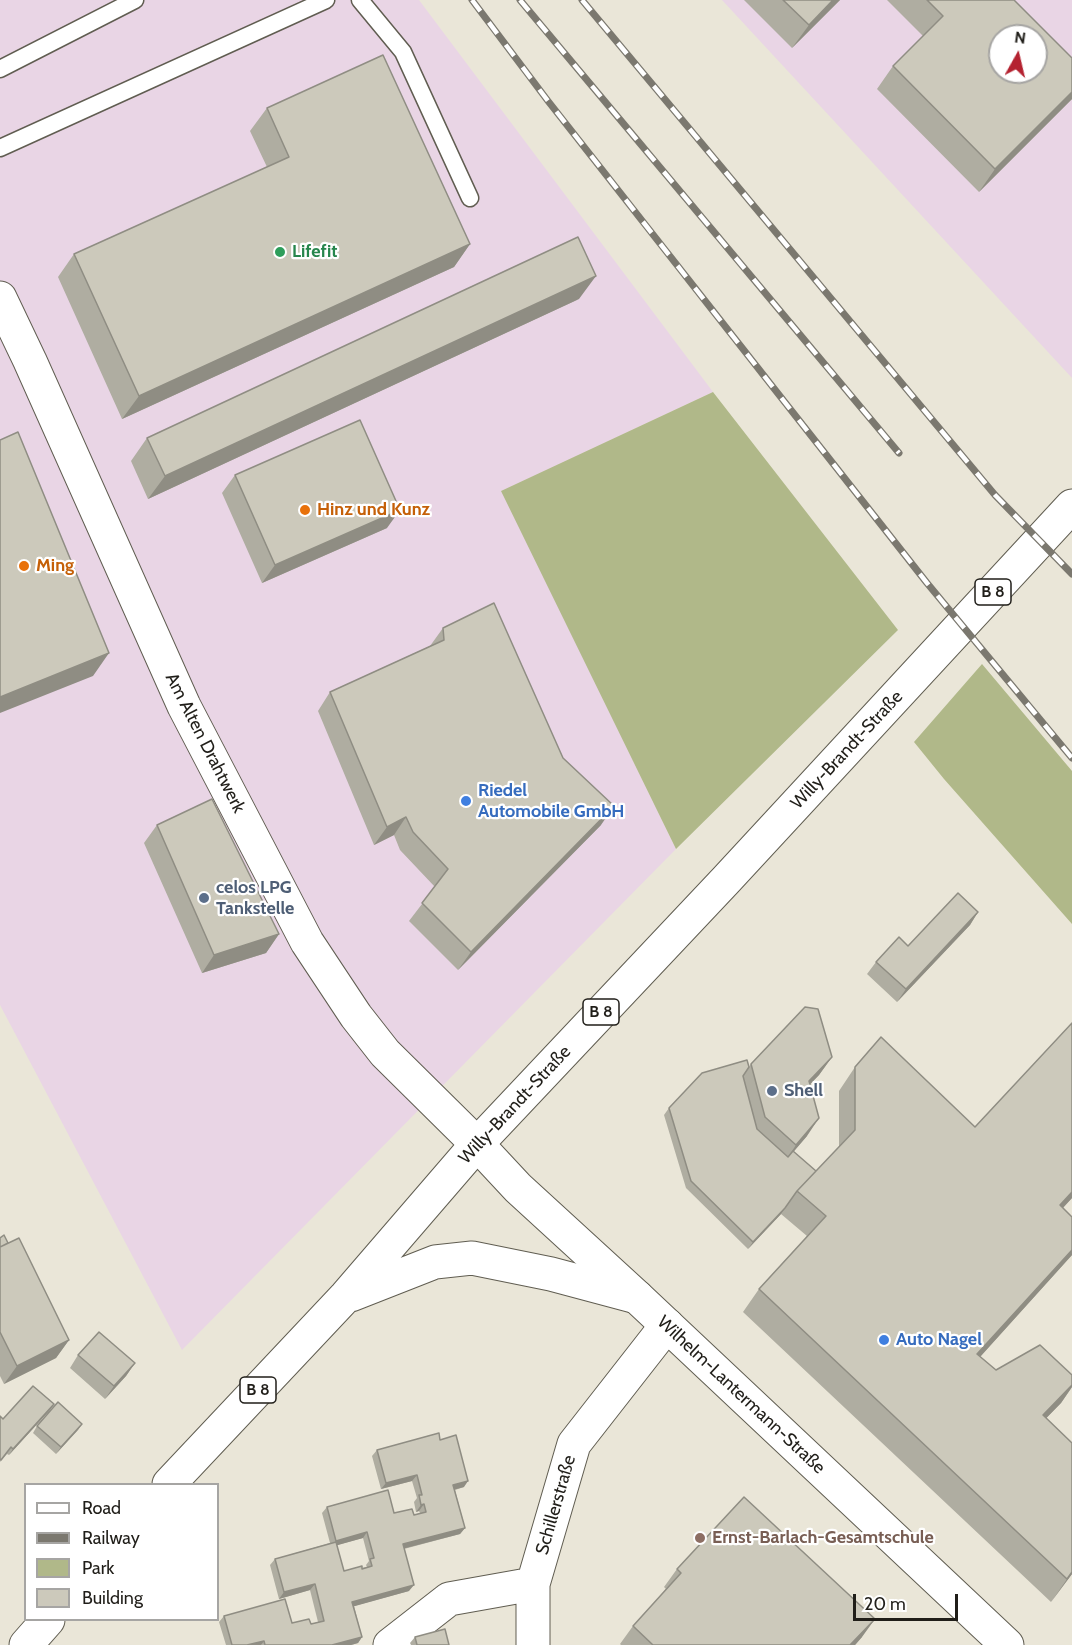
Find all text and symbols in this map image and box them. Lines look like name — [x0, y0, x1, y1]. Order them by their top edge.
north arrow — [988, 24, 1048, 84]
text: N — [1013, 27, 1027, 48]
place label: Lifefit — [292, 241, 337, 263]
marker: Lifefit — [273, 245, 287, 259]
place label: Hinz und Kunz — [317, 499, 430, 521]
marker: Hinz und Kunz — [298, 503, 312, 517]
place label: Ming — [36, 555, 74, 577]
marker: Ming — [17, 559, 31, 573]
road number: B 8 — [975, 579, 1011, 605]
street label: Am Alten Drahtwerk — [160, 669, 250, 817]
street label: Willy-Brandt-Straße — [787, 686, 907, 814]
place label: Riedel Automobile GmbH — [478, 780, 624, 822]
marker: Riedel Automobile GmbH — [459, 794, 473, 808]
place label: celos LPG Tankstelle — [216, 877, 294, 920]
marker: celos LPG Tankstelle — [197, 891, 211, 905]
road number: B 8 — [583, 999, 619, 1025]
street label: Willy-Brandt-Straße — [455, 1041, 575, 1169]
place label: Shell — [784, 1080, 823, 1102]
marker: Shell — [765, 1084, 779, 1098]
street label: Wilhelm-Lantermann-Straße — [652, 1311, 830, 1479]
place label: Auto Nagel — [896, 1329, 982, 1351]
marker: Auto Nagel — [877, 1333, 891, 1347]
road number: B 8 — [240, 1377, 276, 1403]
street label: Schillerstraße — [531, 1453, 581, 1557]
legend — [24, 1483, 219, 1621]
text: Road — [82, 1497, 121, 1519]
text: Railway — [82, 1527, 140, 1549]
place label: Ernst-Barlach-Gesamtschule — [712, 1527, 934, 1549]
marker: Ernst-Barlach-Gesamtschule — [693, 1531, 707, 1545]
text: Park — [82, 1557, 114, 1579]
scale bar — [856, 1582, 961, 1620]
text: Building — [82, 1587, 143, 1609]
text: 20 m — [864, 1593, 906, 1615]

